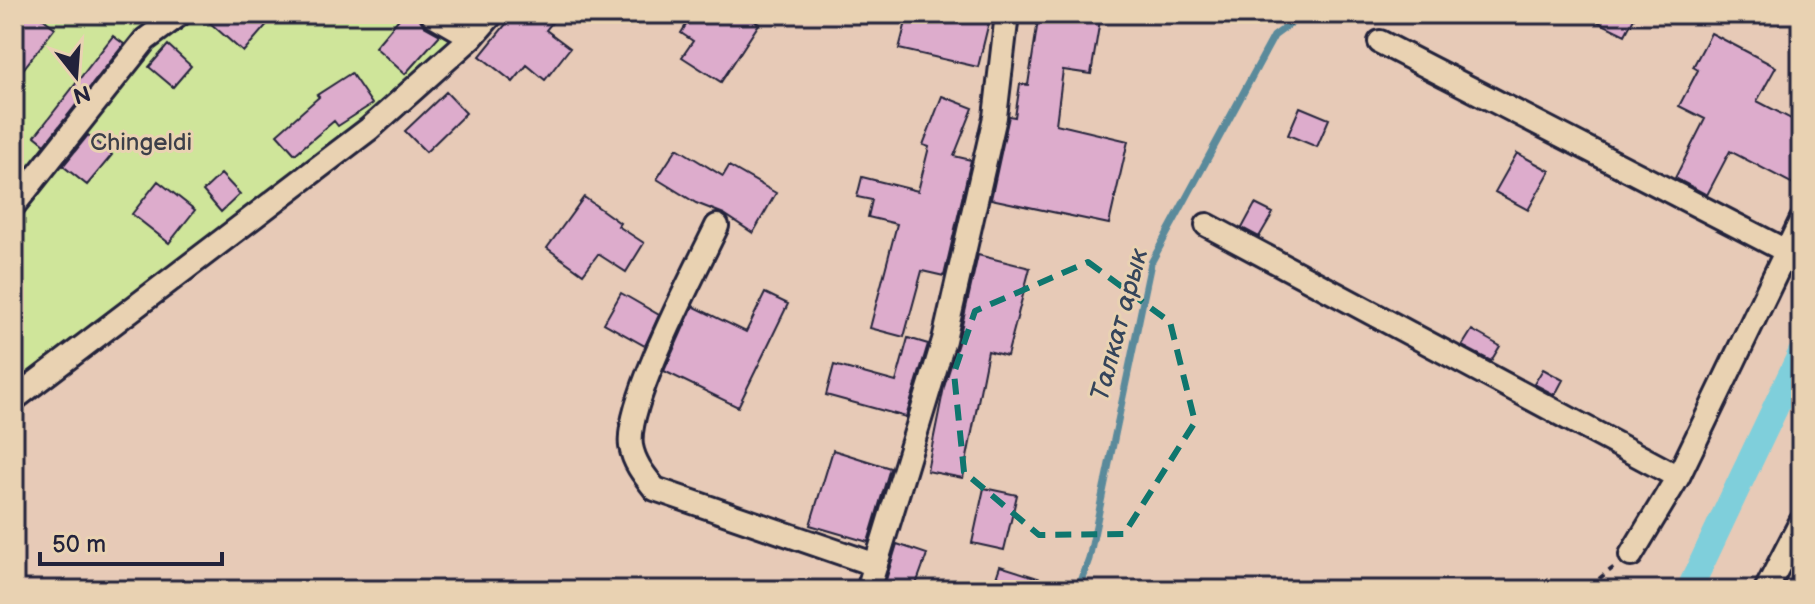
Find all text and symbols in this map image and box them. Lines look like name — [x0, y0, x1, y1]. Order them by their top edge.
north arrow — [36, 36, 116, 116]
text: N — [70, 78, 93, 109]
park label: Chingeldi — [90, 128, 192, 157]
water label: Талкат арык — [1085, 245, 1155, 404]
scale bar — [40, 516, 222, 566]
text: 50 m — [52, 530, 106, 559]

